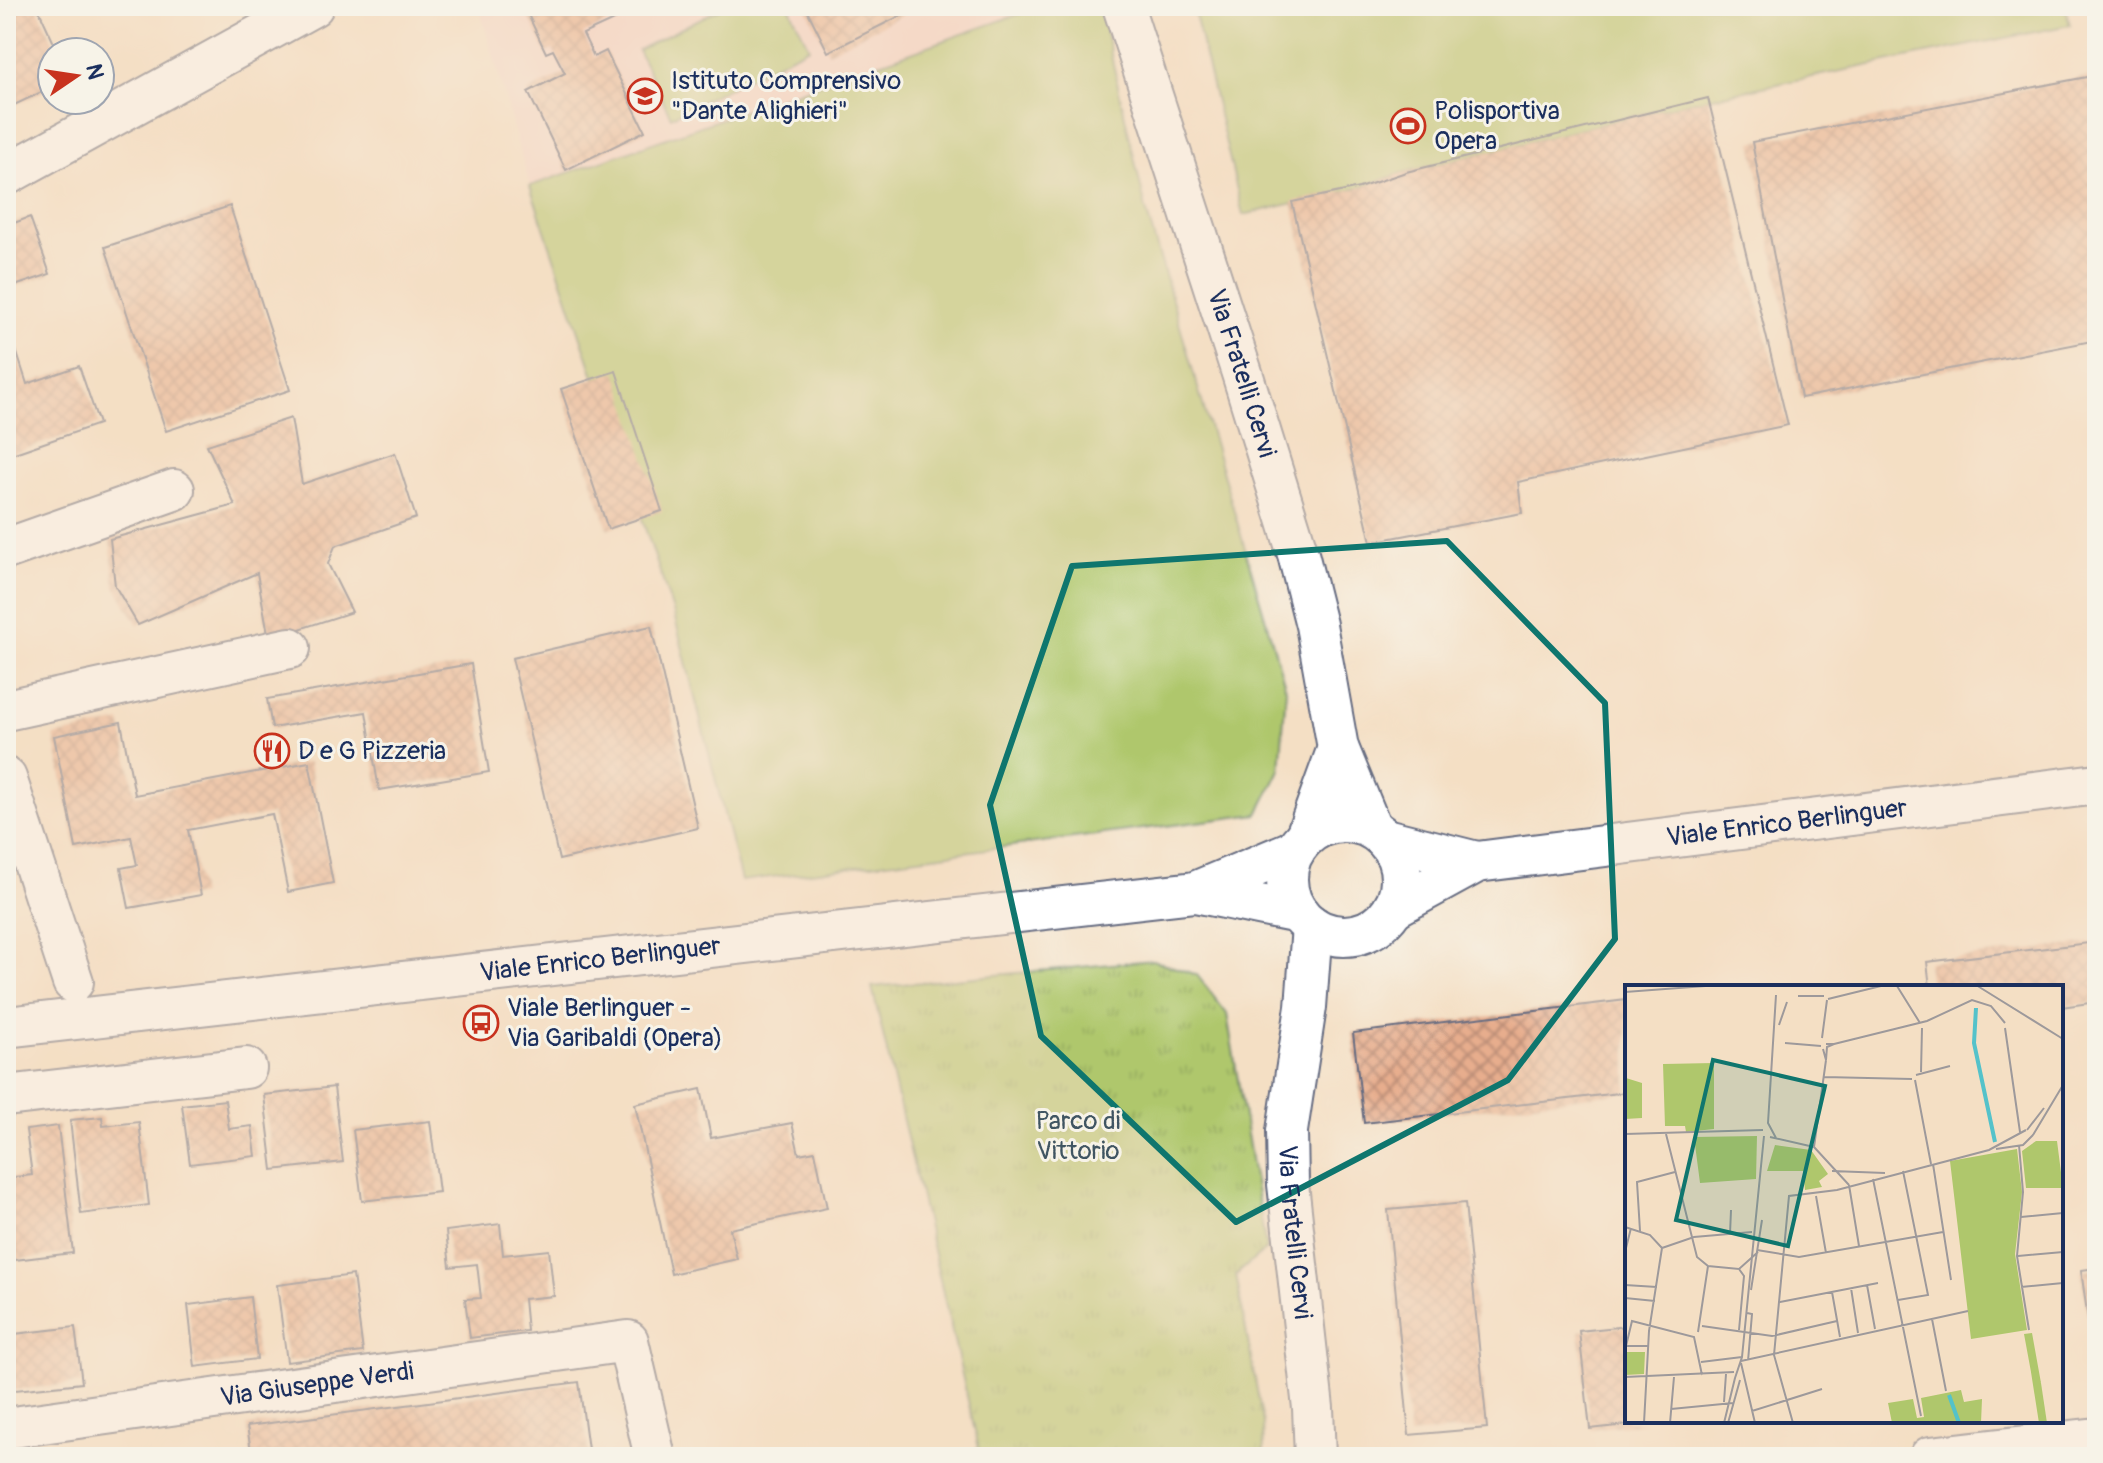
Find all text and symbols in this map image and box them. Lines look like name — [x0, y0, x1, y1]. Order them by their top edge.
north arrow — [36, 36, 116, 116]
text: N — [79, 61, 110, 82]
place label: Istituto Comprensivo "Dante Alighieri" — [671, 65, 901, 127]
school or university icon: Istituto Comprensivo "Dante Alighieri" — [626, 77, 664, 115]
place label: Polisportiva Opera — [1434, 95, 1560, 157]
sports icon: Polisportiva Opera — [1389, 107, 1427, 145]
street label: Via Fratelli Cervi — [1200, 285, 1283, 461]
restaurant icon: D e G Pizzeria — [253, 732, 291, 770]
place label: D e G Pizzeria — [298, 735, 446, 767]
street label: Viale Enrico Berlinguer — [1665, 792, 1910, 854]
street label: Viale Enrico Berlinguer — [478, 930, 723, 989]
inset map — [1625, 985, 2063, 1423]
place label: Viale Berlinguer - Via Garibaldi (Opera) — [507, 992, 723, 1054]
bus stop icon: Viale Berlinguer - Via Garibaldi (Opera) — [462, 1004, 500, 1042]
park label: Parco di Vittorio — [1036, 1105, 1120, 1167]
street label: Via Fratelli Cervi — [1271, 1145, 1319, 1321]
street label: Via Giuseppe Verdi — [218, 1355, 416, 1414]

